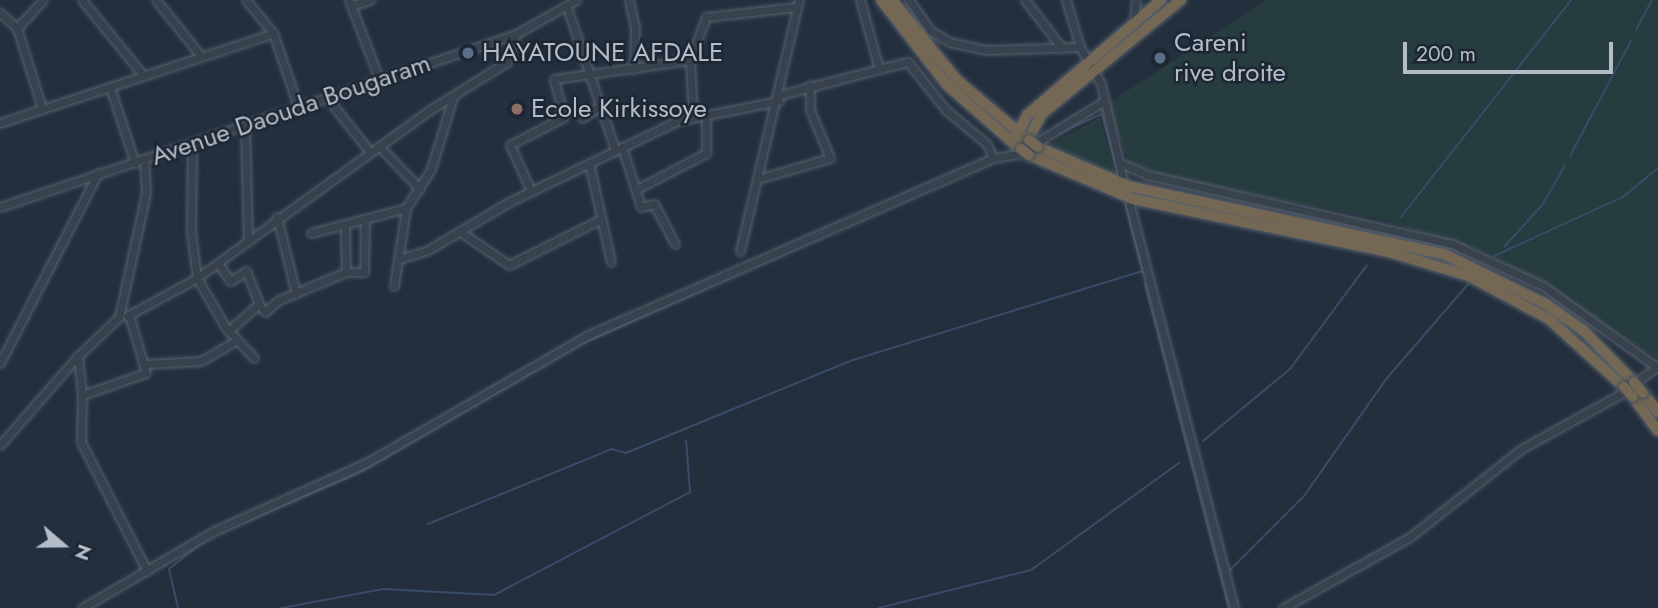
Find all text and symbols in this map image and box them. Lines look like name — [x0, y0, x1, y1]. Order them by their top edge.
place label: Careni rive droite — [1174, 27, 1286, 88]
scale bar — [1406, 28, 1616, 72]
place label: HAYATOUNE AFDALE — [482, 37, 723, 69]
text: 200 m — [1416, 39, 1476, 69]
marker: HAYATOUNE AFDALE — [460, 45, 476, 61]
street label: Avenue Daouda Bougaram — [147, 48, 435, 172]
marker: Careni rive droite — [1152, 50, 1168, 66]
place label: Ecole Kirkissoye — [531, 93, 707, 125]
marker: Ecole Kirkissoye — [509, 101, 525, 117]
north arrow — [28, 510, 98, 580]
text: N — [68, 541, 98, 564]

